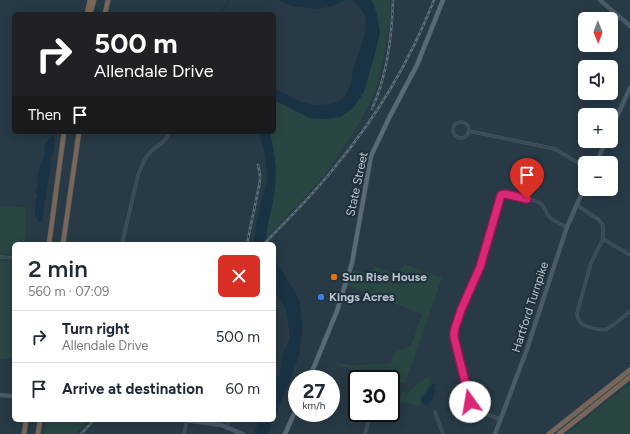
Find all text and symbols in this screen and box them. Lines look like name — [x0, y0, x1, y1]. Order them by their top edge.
north arrow — [578, 12, 618, 52]
map controls — [578, 12, 618, 196]
text: 500 m — [94, 26, 178, 60]
icon: right — [28, 28, 80, 80]
text: Allendale Drive — [94, 60, 214, 82]
button: sound — [578, 60, 618, 100]
icon: arrive — [69, 104, 91, 126]
text: Then — [28, 106, 61, 124]
button: + — [578, 108, 618, 148]
street label: State Street — [343, 150, 371, 218]
button: − — [578, 156, 618, 196]
pin — [510, 158, 544, 199]
icon: arrive — [516, 164, 538, 186]
text: 2 min — [28, 254, 88, 283]
button: close — [218, 255, 260, 297]
street label: Hartford Turnpike — [509, 259, 551, 354]
place label: Sun Rise House — [342, 270, 427, 284]
marker: Sun Rise House — [329, 272, 339, 282]
text: 560 m · 07:09 — [28, 284, 109, 299]
place label: Kings Acres — [329, 290, 395, 304]
marker: Kings Acres — [316, 292, 326, 302]
text: Turn right — [62, 320, 130, 338]
icon: right — [28, 326, 50, 348]
text: 500 m — [216, 328, 260, 346]
text: Allendale Drive — [62, 338, 148, 353]
speed limit sign: 30 — [348, 370, 400, 422]
icon: arrive — [28, 378, 50, 400]
text: 27 — [303, 379, 325, 403]
text: Arrive at destination — [62, 380, 203, 398]
text: 60 m — [225, 380, 260, 398]
position arrow — [449, 381, 491, 423]
text: km/h — [303, 399, 325, 412]

